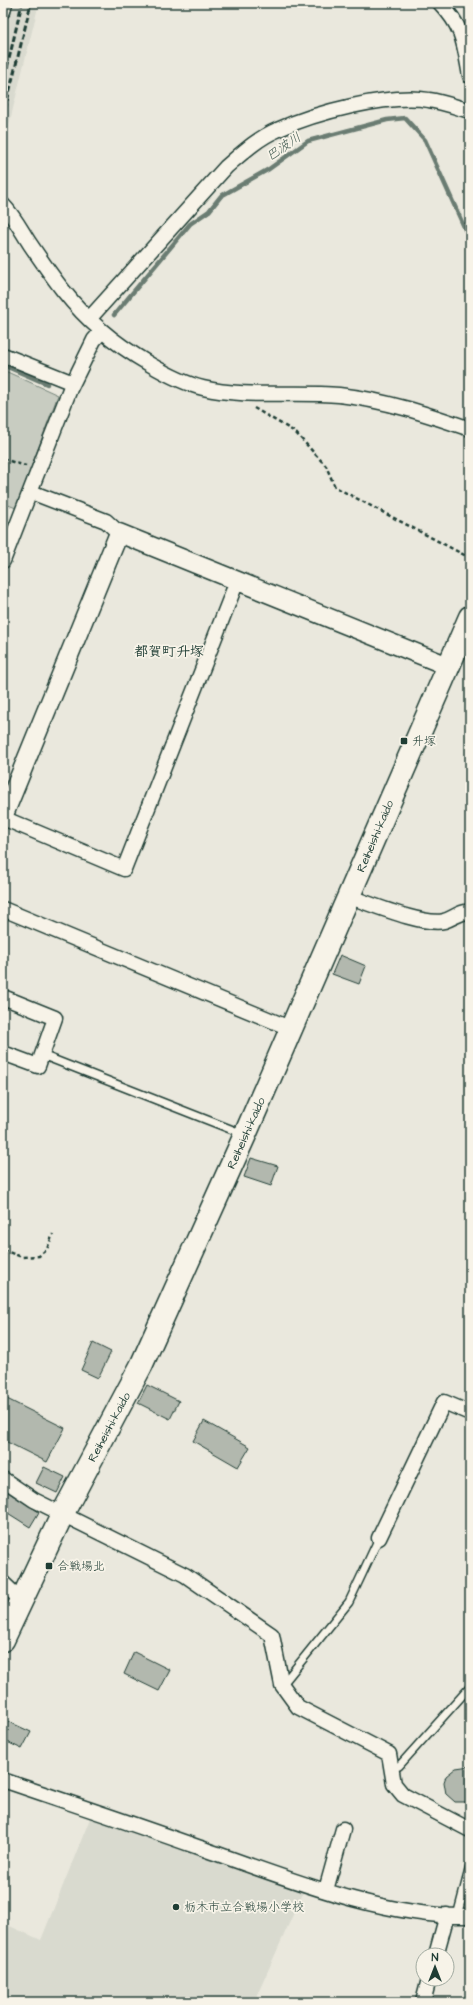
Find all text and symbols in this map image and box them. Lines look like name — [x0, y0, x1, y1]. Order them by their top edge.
water label: 巴波川 — [262, 128, 305, 165]
district label: 都賀町升塚 — [134, 642, 204, 662]
place label: 升塚 — [412, 733, 436, 750]
marker: 升塚 — [399, 736, 409, 746]
street label: Reiheishi-kaido — [353, 797, 398, 875]
street label: Reiheishi-kaido — [223, 1094, 270, 1172]
street label: Reiheishi-kaido — [84, 1389, 135, 1465]
place label: 合戦場北 — [57, 1558, 105, 1575]
marker: 合戦場北 — [44, 1561, 54, 1571]
place label: 栃木市立合戦場小学校 — [184, 1899, 304, 1916]
marker: 栃木市立合戦場小学校 — [171, 1902, 181, 1912]
north arrow — [415, 1947, 455, 1987]
text: N — [432, 1950, 439, 1965]

